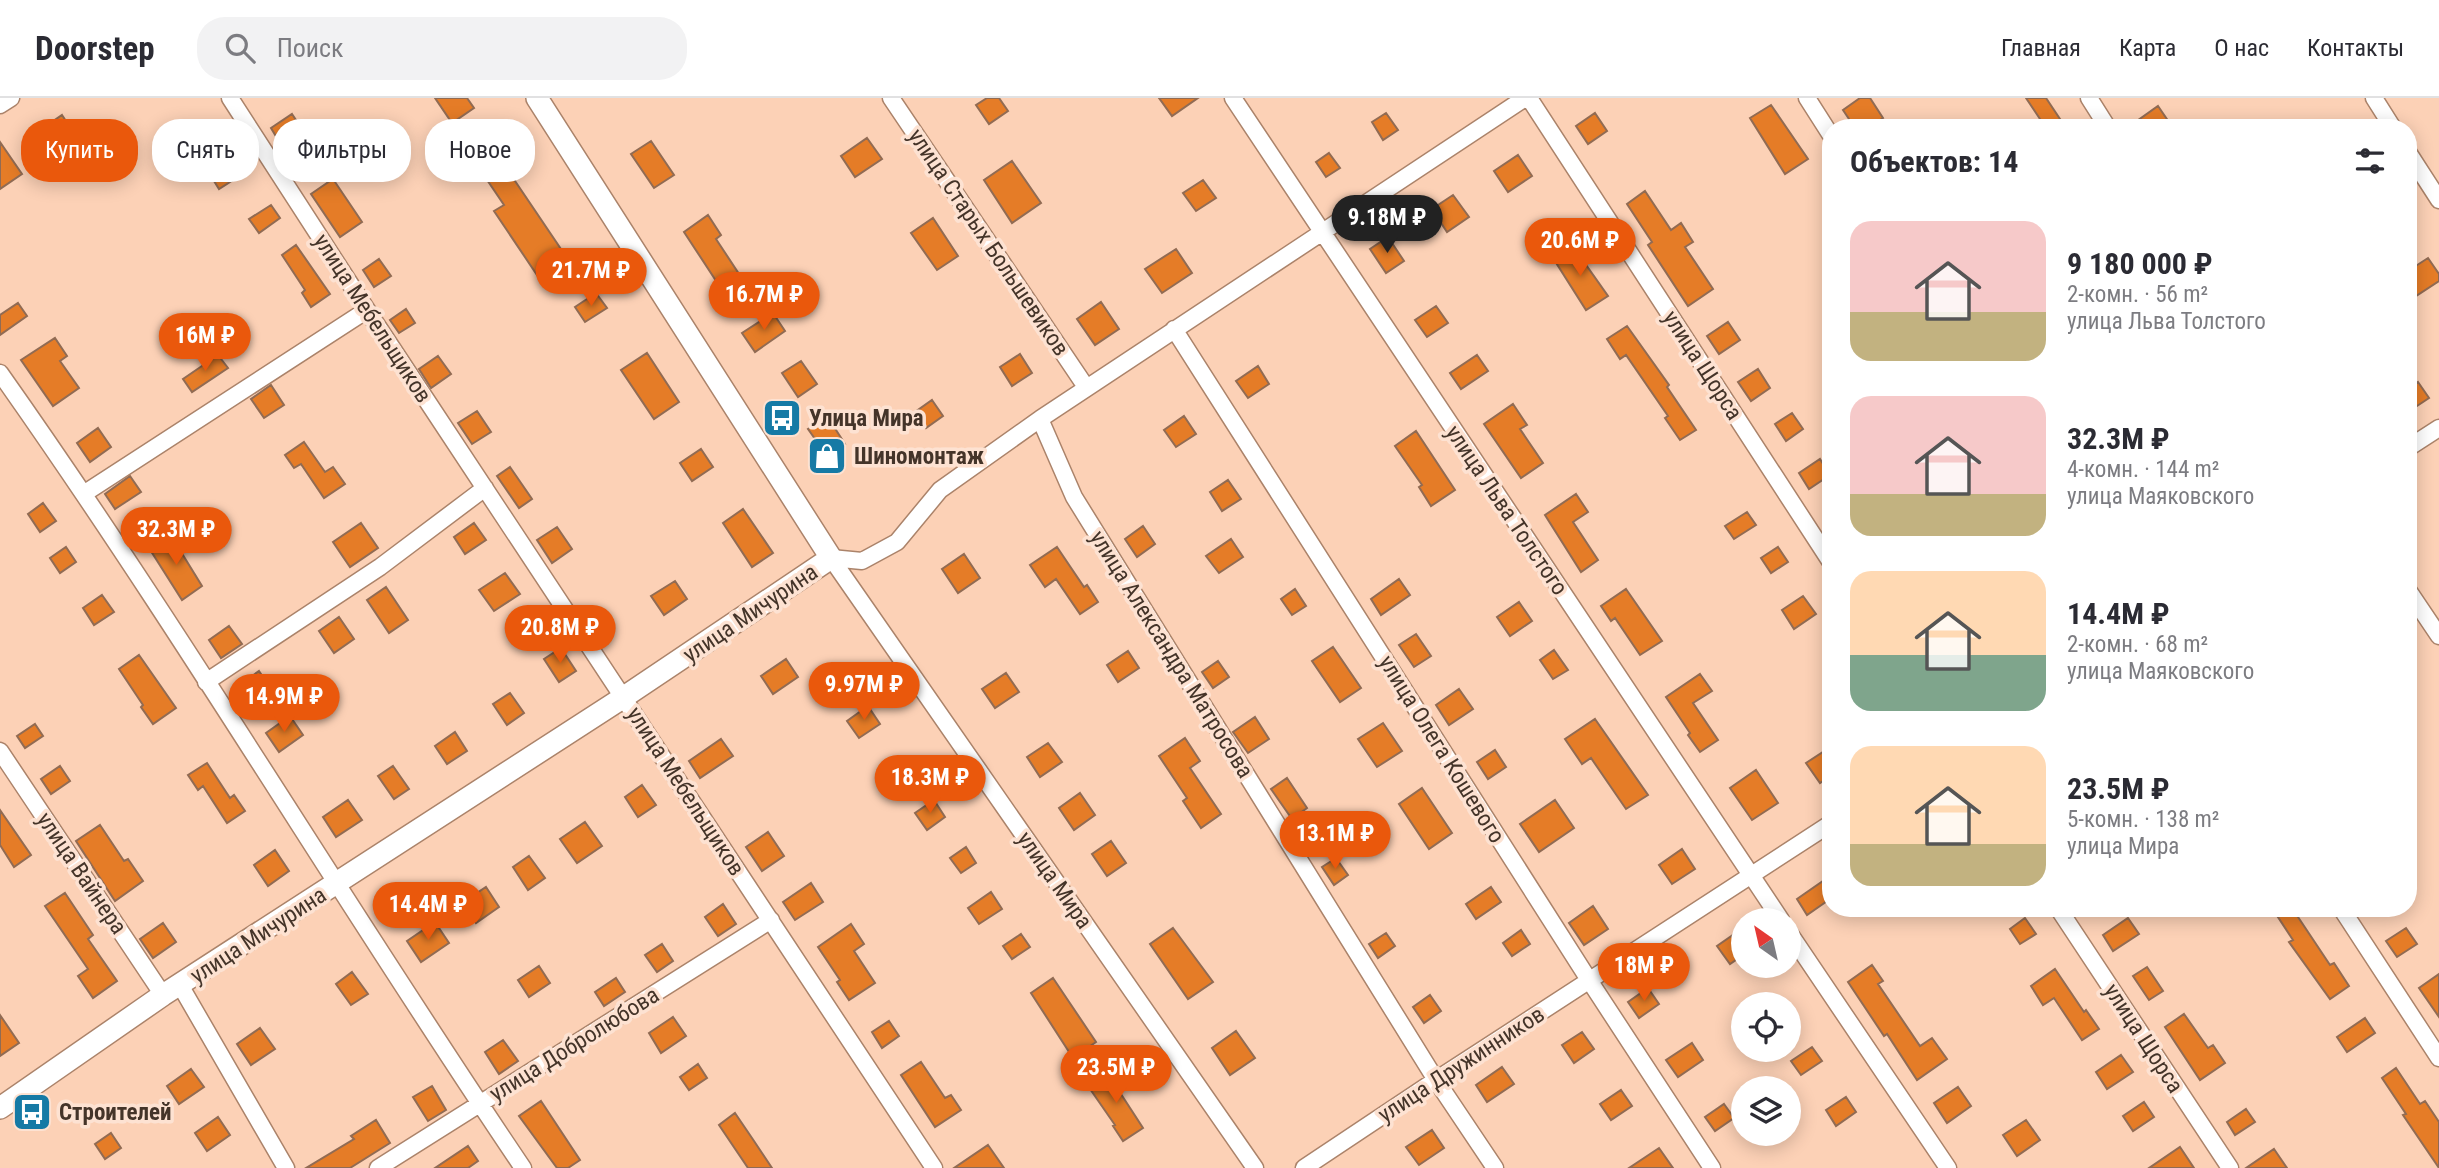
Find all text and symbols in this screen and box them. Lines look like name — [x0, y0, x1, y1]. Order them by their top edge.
search box — [197, 17, 687, 80]
text: Doorstep — [35, 29, 155, 68]
icon: search — [221, 29, 259, 67]
text: Поиск — [277, 33, 344, 63]
text: Главная — [2001, 34, 2081, 62]
text: Карта — [2119, 34, 2176, 62]
text: О нас — [2214, 34, 2269, 62]
text: Контакты — [2307, 34, 2404, 62]
chip: Купить — [21, 119, 138, 182]
chip: Снять — [152, 119, 259, 182]
chip: Фильтры — [273, 119, 411, 182]
chip: Новое — [425, 119, 535, 182]
street label: улица Старых Большевиков — [902, 124, 1075, 361]
icon: filters — [2351, 142, 2389, 180]
text: Объектов: 14 — [1850, 144, 2018, 179]
pin: 9.18M ₽ — [1322, 195, 1452, 255]
text: 9.18M ₽ — [1348, 204, 1426, 231]
pin: 20.6M ₽ — [1515, 218, 1645, 278]
text: 20.6M ₽ — [1541, 227, 1619, 254]
street label: улица Мебельщиков — [308, 229, 437, 408]
text: 9 180 000 ₽ — [2067, 246, 2213, 281]
pin: 21.7M ₽ — [526, 248, 656, 308]
icon: home — [1906, 249, 1990, 333]
text: 21.7M ₽ — [552, 257, 630, 284]
pin: 16.7M ₽ — [699, 272, 829, 332]
text: 16.7M ₽ — [725, 281, 803, 308]
text: 2-комн. · 56 m² — [2067, 281, 2208, 308]
street label: улица Щорса — [1657, 306, 1748, 425]
text: улица Льва Толстого — [2067, 308, 2266, 335]
pin: 16M ₽ — [156, 314, 254, 373]
text: 16M ₽ — [175, 322, 235, 349]
bus stop icon: Улица Мира — [761, 397, 803, 439]
place label: Улица Мира — [809, 405, 924, 432]
street label: улица Льва Толстого — [1440, 420, 1573, 600]
text: 32.3M ₽ — [2067, 421, 2170, 456]
icon: home — [1906, 424, 1990, 508]
shop icon: Шиномонтаж — [806, 435, 848, 477]
place label: Шиномонтаж — [854, 443, 984, 470]
text: 4-комн. · 144 m² — [2067, 456, 2219, 483]
text: улица Маяковского — [2067, 483, 2254, 510]
pin: 32.3M ₽ — [111, 508, 241, 567]
text: 32.3M ₽ — [137, 516, 215, 543]
street label: улица Александра Матросова — [1084, 526, 1259, 783]
street label: улица Мичурина — [678, 558, 823, 668]
text: 14.4M ₽ — [2067, 596, 2170, 631]
icon: home — [1906, 599, 1990, 683]
pin: 20.8M ₽ — [495, 606, 625, 665]
text: 20.8M ₽ — [521, 614, 599, 641]
text: 2-комн. · 68 m² — [2067, 631, 2208, 658]
street label: улица Олега Кошевого — [1373, 650, 1510, 848]
text: улица Маяковского — [2067, 658, 2254, 685]
pin: 9.97M ₽ — [799, 662, 929, 722]
text: 9.97M ₽ — [825, 671, 903, 698]
pin: 14.9M ₽ — [219, 674, 349, 734]
text: 14.9M ₽ — [245, 683, 323, 710]
street label: улица Мебельщиков — [621, 702, 750, 881]
pin: 18.3M ₽ — [865, 756, 995, 815]
text: 18.3M ₽ — [891, 764, 969, 791]
text: 23.5M ₽ — [2067, 771, 2170, 806]
icon: home — [1906, 774, 1990, 858]
text: 5-комн. · 138 m² — [2067, 806, 2219, 833]
street label: улица Вайнера — [31, 807, 132, 939]
pin: 13.1M ₽ — [1270, 812, 1400, 871]
text: 13.1M ₽ — [1296, 820, 1374, 847]
street label: улица Мира — [1011, 827, 1098, 934]
text: улица Мира — [2067, 833, 2179, 860]
street label: улица Мичурина — [185, 882, 331, 989]
pin: 14.4M ₽ — [363, 882, 493, 942]
text: 14.4M ₽ — [389, 891, 467, 918]
north arrow — [1731, 908, 1801, 978]
map controls — [1731, 908, 1801, 1146]
pin: 18M ₽ — [1595, 944, 1693, 1003]
text: 18M ₽ — [1614, 952, 1674, 979]
street label: улица Щорса — [2098, 979, 2189, 1098]
street label: улица Добролюбова — [485, 981, 664, 1107]
button: locate — [1731, 992, 1801, 1062]
street label: улица Дружинников — [1373, 1001, 1550, 1128]
pin: 23.5M ₽ — [1051, 1046, 1181, 1105]
text: 23.5M ₽ — [1077, 1054, 1155, 1081]
button: layers — [1731, 1076, 1801, 1146]
bus stop icon: Строителей — [11, 1091, 53, 1133]
place label: Строителей — [59, 1099, 172, 1126]

